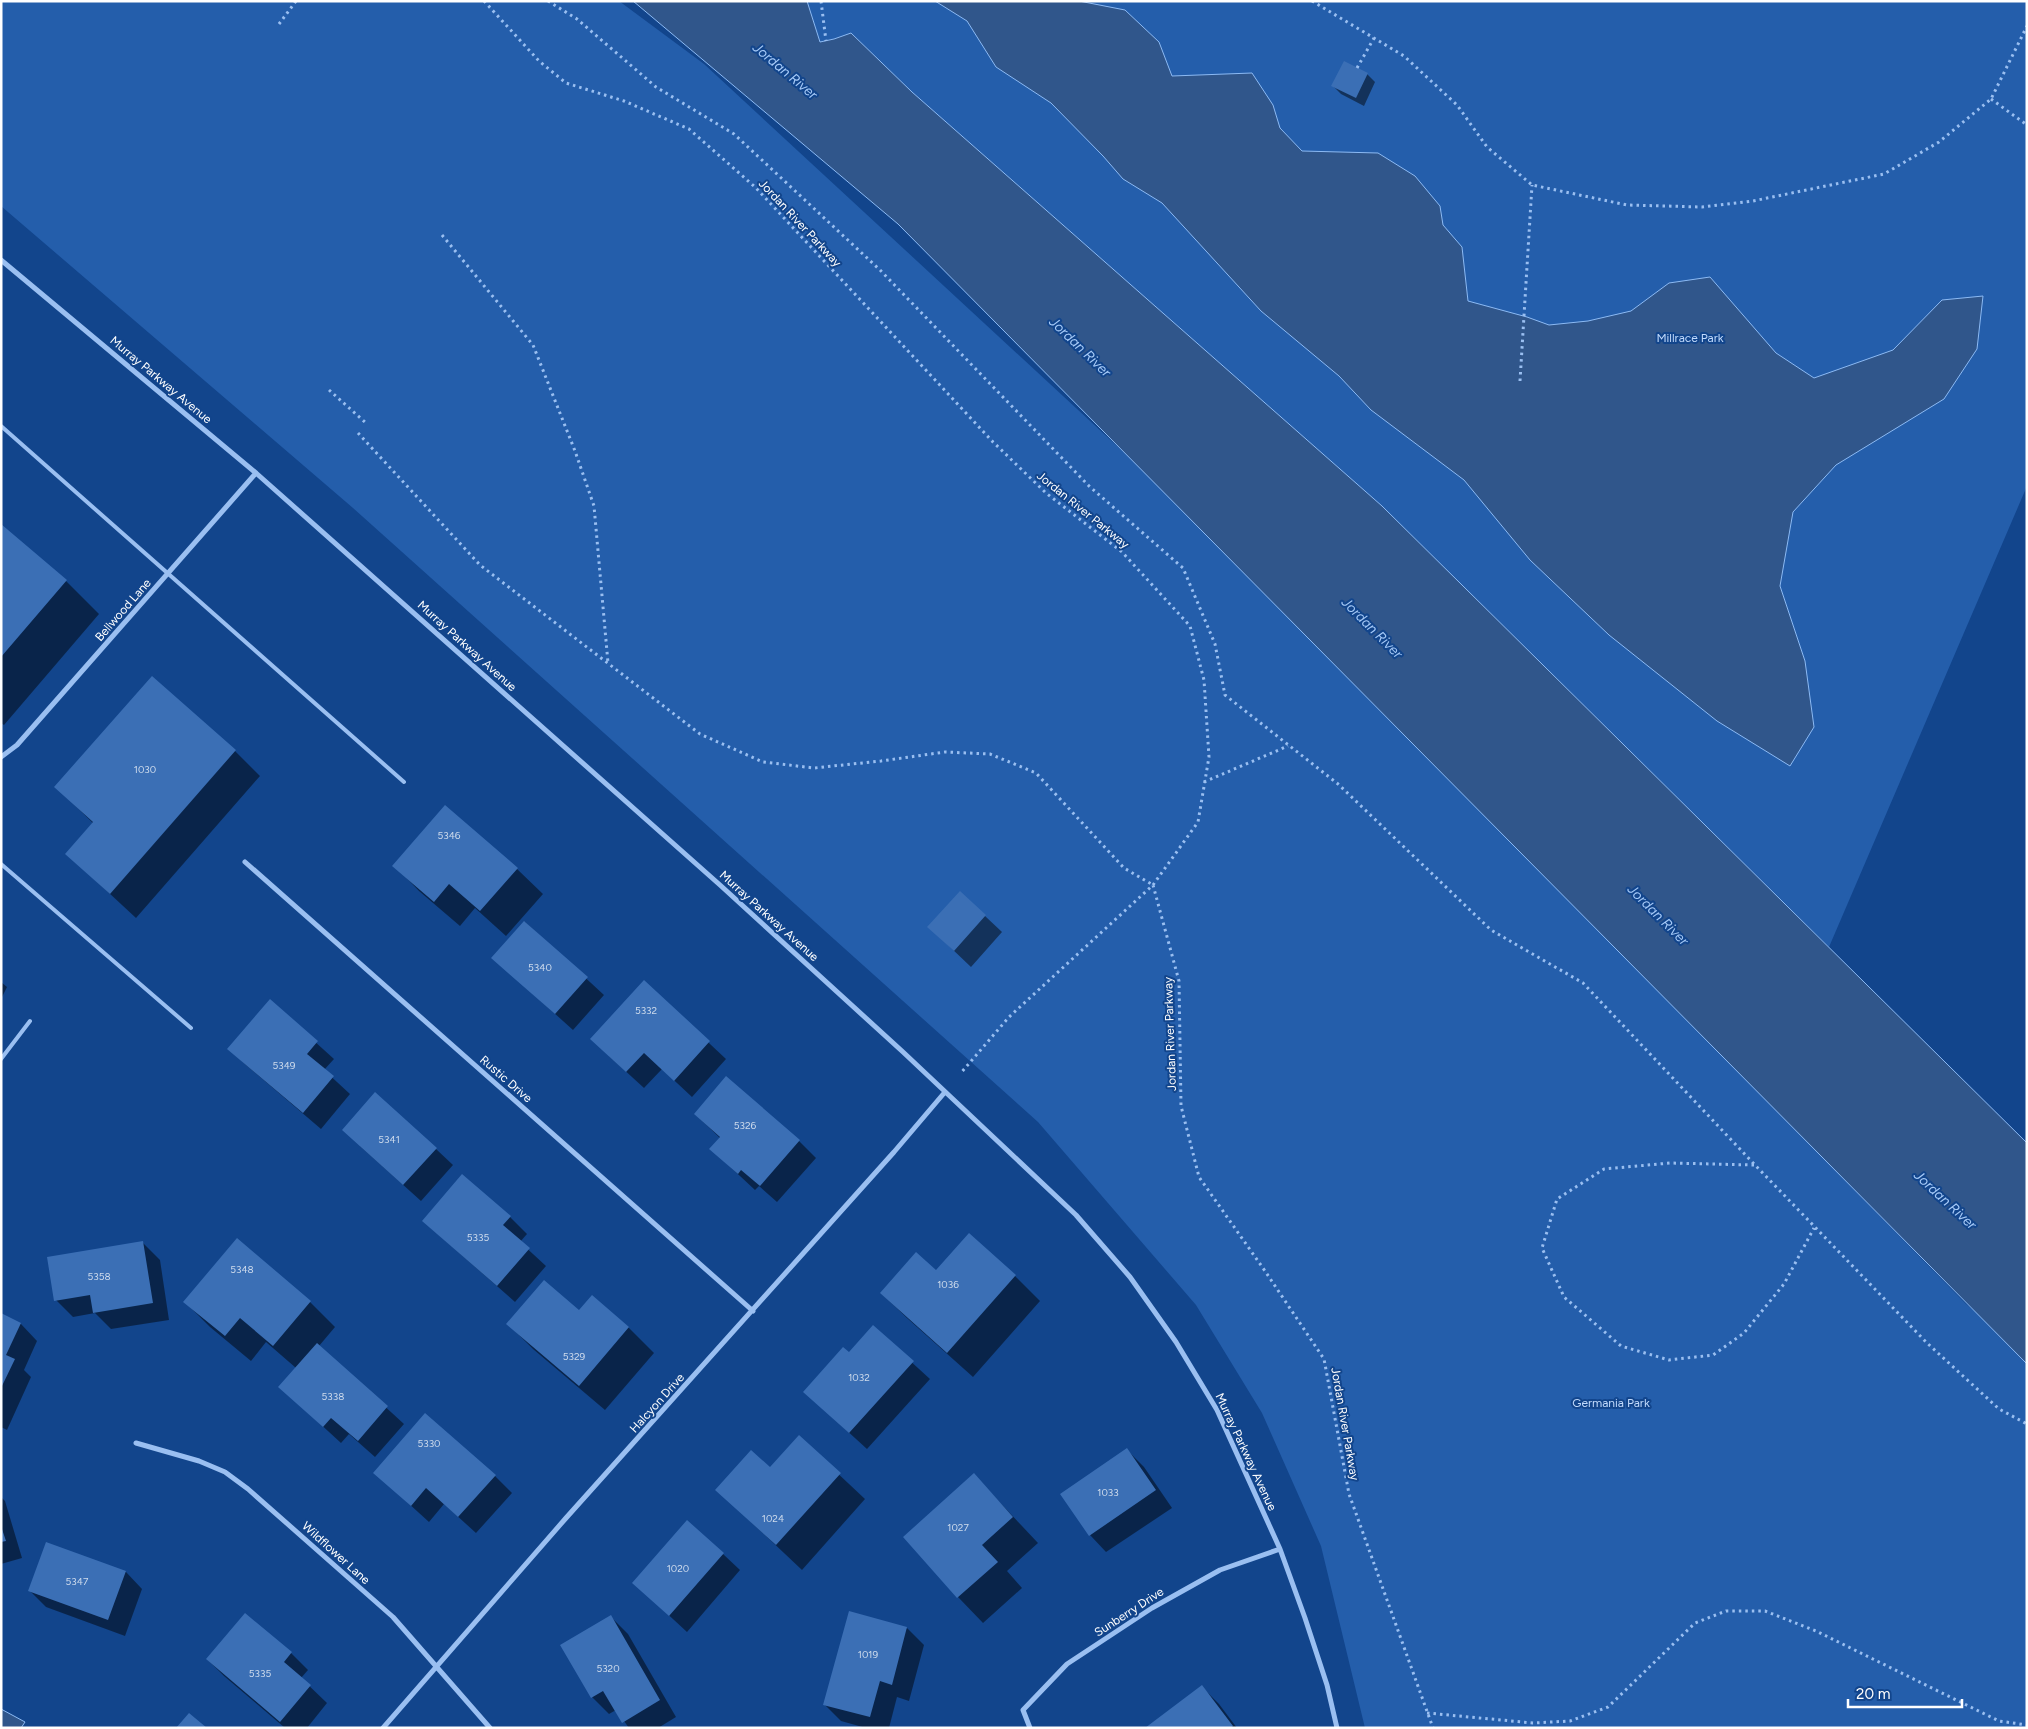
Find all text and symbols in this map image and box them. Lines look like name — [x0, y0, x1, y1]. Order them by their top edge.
water label: Jordan River — [748, 38, 822, 104]
street label: Jordan River Parkway — [756, 176, 845, 270]
water label: Jordan River — [1045, 313, 1115, 382]
park label: Millrace Park — [1656, 331, 1724, 345]
street label: Murray Parkway Avenue — [107, 333, 215, 427]
street label: Jordan River Parkway — [1034, 469, 1132, 552]
street label: Bellwood Lane — [92, 576, 154, 644]
water label: Jordan River — [1337, 593, 1407, 663]
street label: Murray Parkway Avenue — [415, 598, 520, 694]
house number: 1030 — [134, 763, 156, 776]
house number: 5346 — [437, 829, 461, 842]
street label: Murray Parkway Avenue — [717, 868, 822, 964]
water label: Jordan River — [1623, 880, 1693, 950]
house number: 5340 — [528, 961, 552, 974]
street label: Jordan River Parkway — [1161, 976, 1179, 1091]
house number: 5332 — [635, 1004, 657, 1017]
street label: Rustic Drive — [477, 1053, 535, 1106]
house number: 5349 — [272, 1059, 296, 1072]
house number: 5326 — [734, 1119, 757, 1132]
house number: 5341 — [378, 1133, 400, 1146]
water label: Jordan River — [1909, 1166, 1981, 1234]
house number: 5335 — [467, 1231, 489, 1244]
house number: 5348 — [230, 1263, 254, 1276]
house number: 5358 — [87, 1270, 111, 1283]
house number: 1036 — [937, 1278, 959, 1291]
house number: 5329 — [563, 1350, 586, 1363]
street label: Jordan River Parkway — [1328, 1366, 1362, 1482]
street label: Halcyon Drive — [627, 1370, 687, 1435]
house number: 1032 — [848, 1371, 870, 1384]
house number: 5338 — [322, 1390, 344, 1403]
street label: Murray Parkway Avenue — [1213, 1391, 1280, 1513]
park label: Germania Park — [1572, 1396, 1650, 1410]
house number: 5330 — [417, 1437, 441, 1450]
house number: 1033 — [1097, 1486, 1119, 1499]
house number: 1024 — [762, 1512, 784, 1525]
street label: Wildflower Lane — [299, 1519, 373, 1587]
house number: 1027 — [947, 1521, 969, 1534]
house number: 1020 — [667, 1562, 689, 1575]
house number: 5347 — [66, 1575, 89, 1588]
street label: Sunberry Drive — [1092, 1584, 1167, 1640]
house number: 1019 — [858, 1648, 878, 1661]
house number: 5320 — [596, 1662, 620, 1675]
house number: 5335 — [249, 1667, 271, 1680]
scale bar — [1848, 1676, 1962, 1708]
text: 20 m — [1856, 1685, 1890, 1703]

